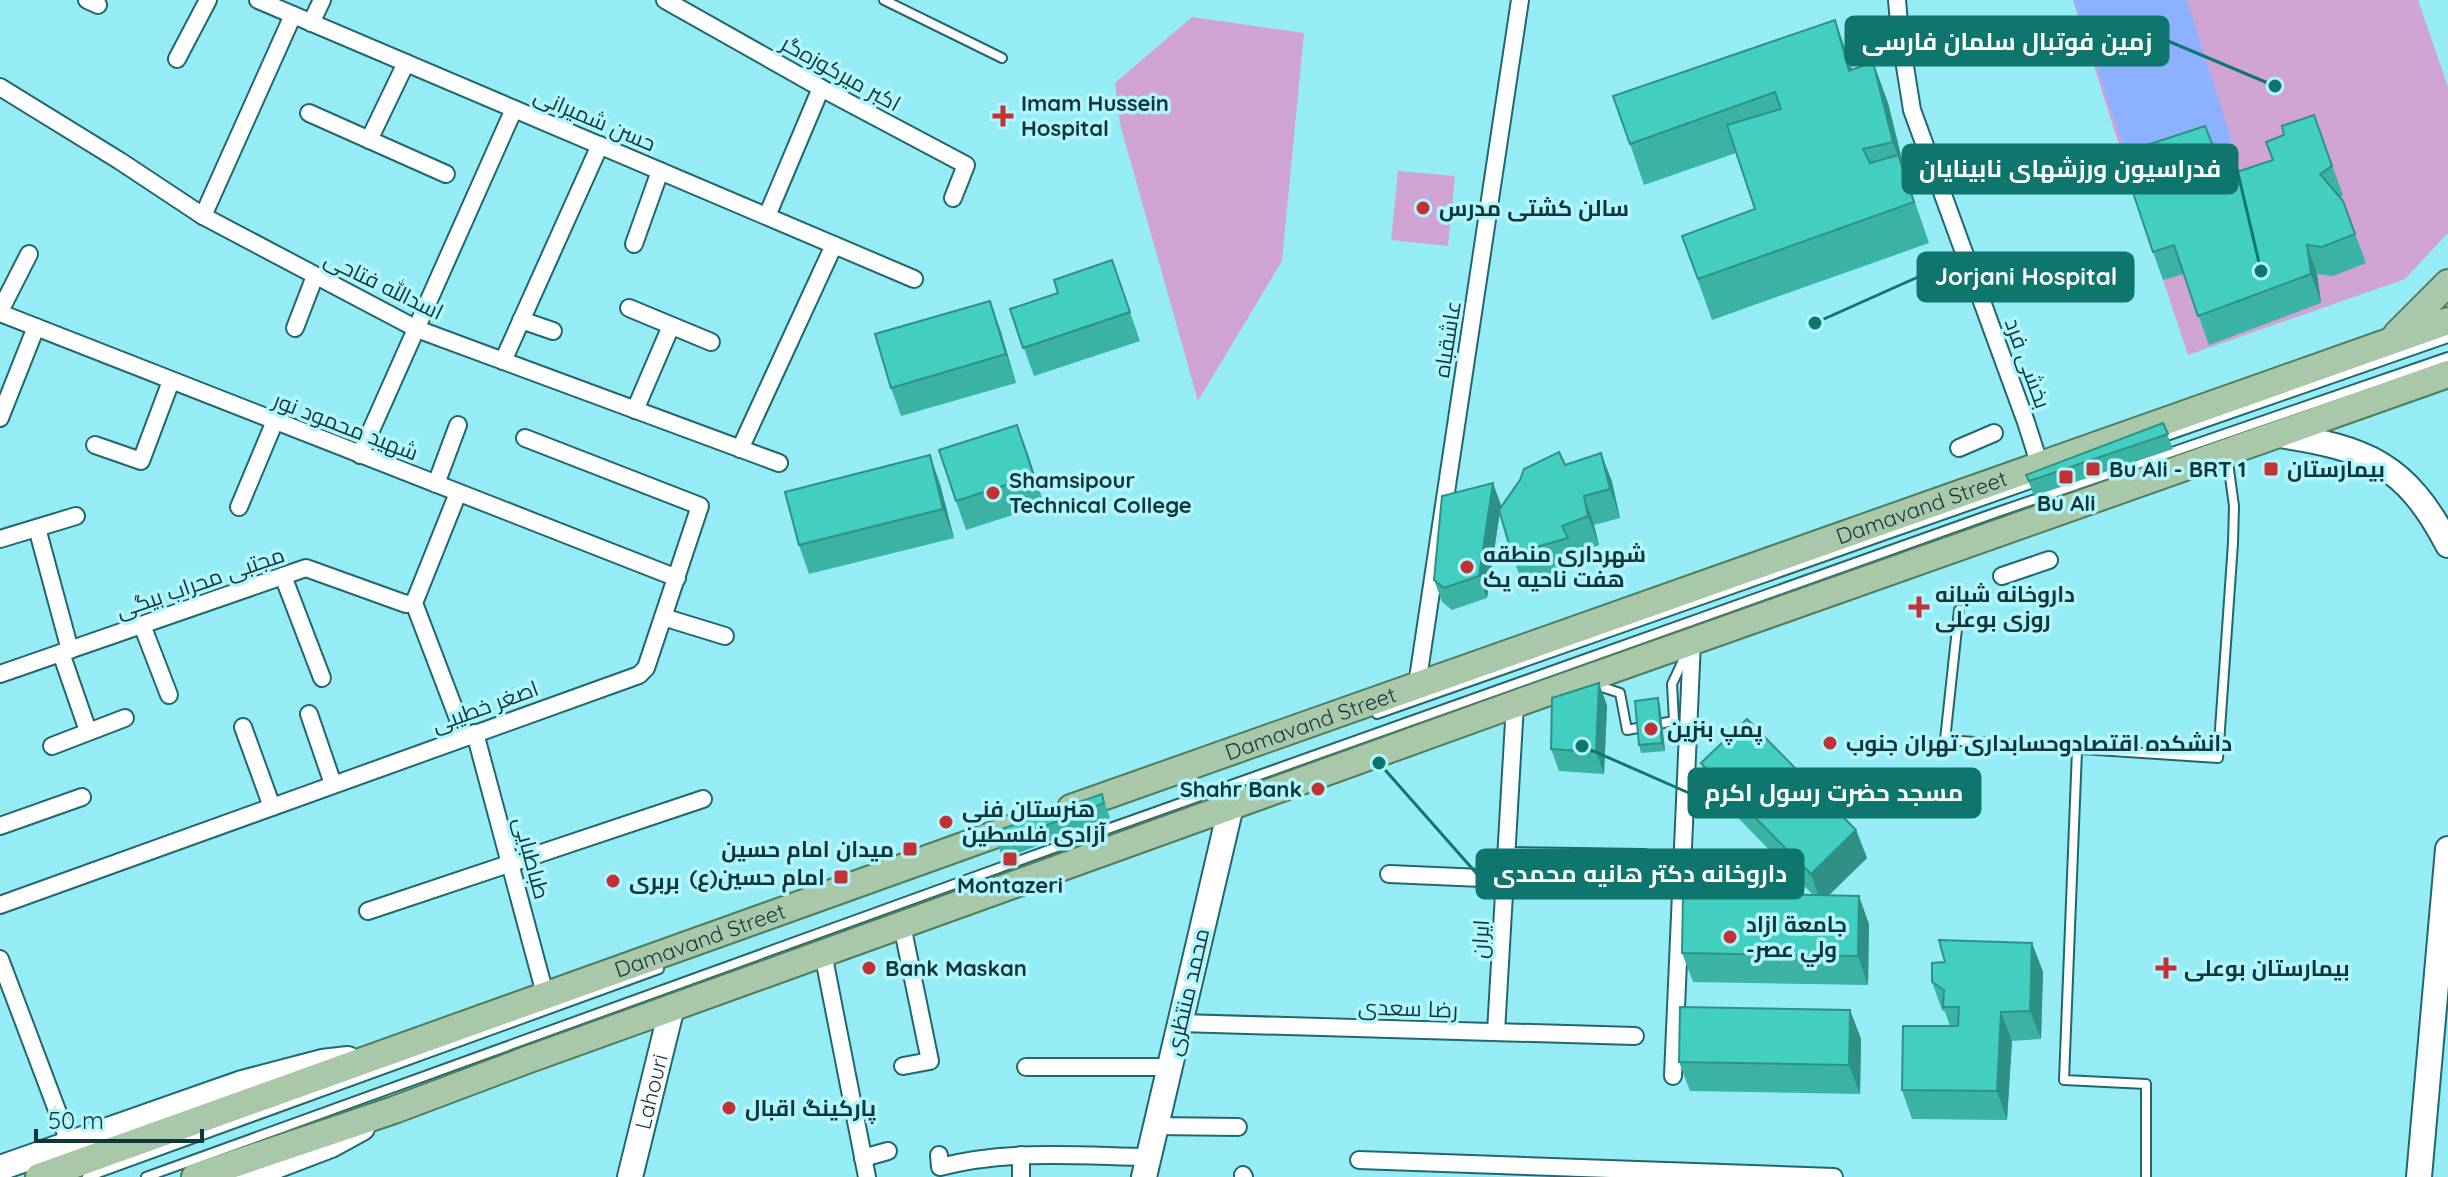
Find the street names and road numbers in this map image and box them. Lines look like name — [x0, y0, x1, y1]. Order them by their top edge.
street label: اکبر میرکوزه‌گر — [775, 28, 906, 117]
street label: حسن شمیرانی — [530, 81, 660, 157]
street label: اسدالله فتاحی — [320, 244, 448, 326]
street label: عاشقباه — [1427, 298, 1467, 380]
street label: بخشی فرد — [1999, 314, 2057, 412]
street label: شهید محمود نور — [268, 385, 422, 466]
street label: Damavand Street — [1832, 464, 2011, 550]
street label: مجتبی محراب بیگی — [112, 540, 288, 624]
street label: اصغر خطیبی — [428, 674, 542, 738]
street label: Damavand Street — [1221, 680, 1400, 766]
street label: طباطبایی — [508, 814, 556, 902]
street label: Damavand Street — [611, 897, 789, 984]
street label: ایران — [1465, 919, 1495, 959]
street label: محمد منتظری — [1159, 926, 1215, 1058]
street label: رضا سعدی — [1358, 992, 1458, 1024]
street label: Lahouri — [628, 1051, 674, 1132]

